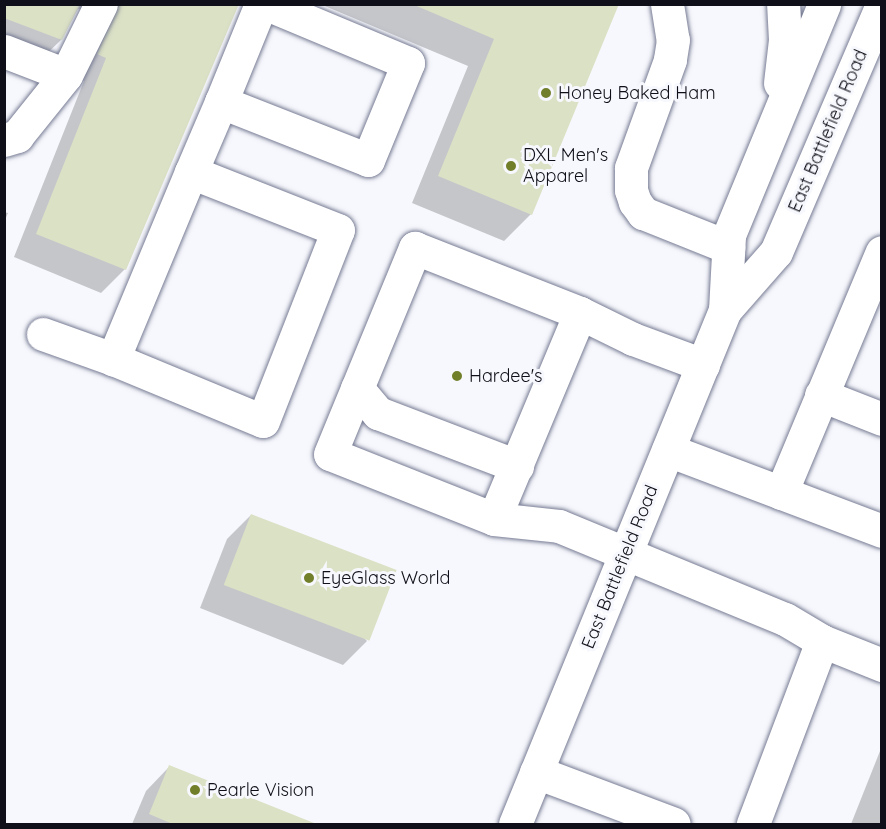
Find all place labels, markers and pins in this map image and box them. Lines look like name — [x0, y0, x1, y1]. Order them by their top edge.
place label: Honey Baked Ham — [558, 82, 716, 104]
marker: Honey Baked Ham — [539, 86, 553, 100]
place label: DXL Men's Apparel — [523, 145, 608, 188]
marker: DXL Men's Apparel — [504, 159, 518, 173]
place label: Hardee's — [469, 365, 543, 387]
marker: Hardee's — [450, 369, 464, 383]
place label: EyeGlass World — [321, 567, 450, 589]
marker: EyeGlass World — [302, 571, 316, 585]
place label: Pearle Vision — [207, 779, 314, 801]
marker: Pearle Vision — [188, 783, 202, 797]

